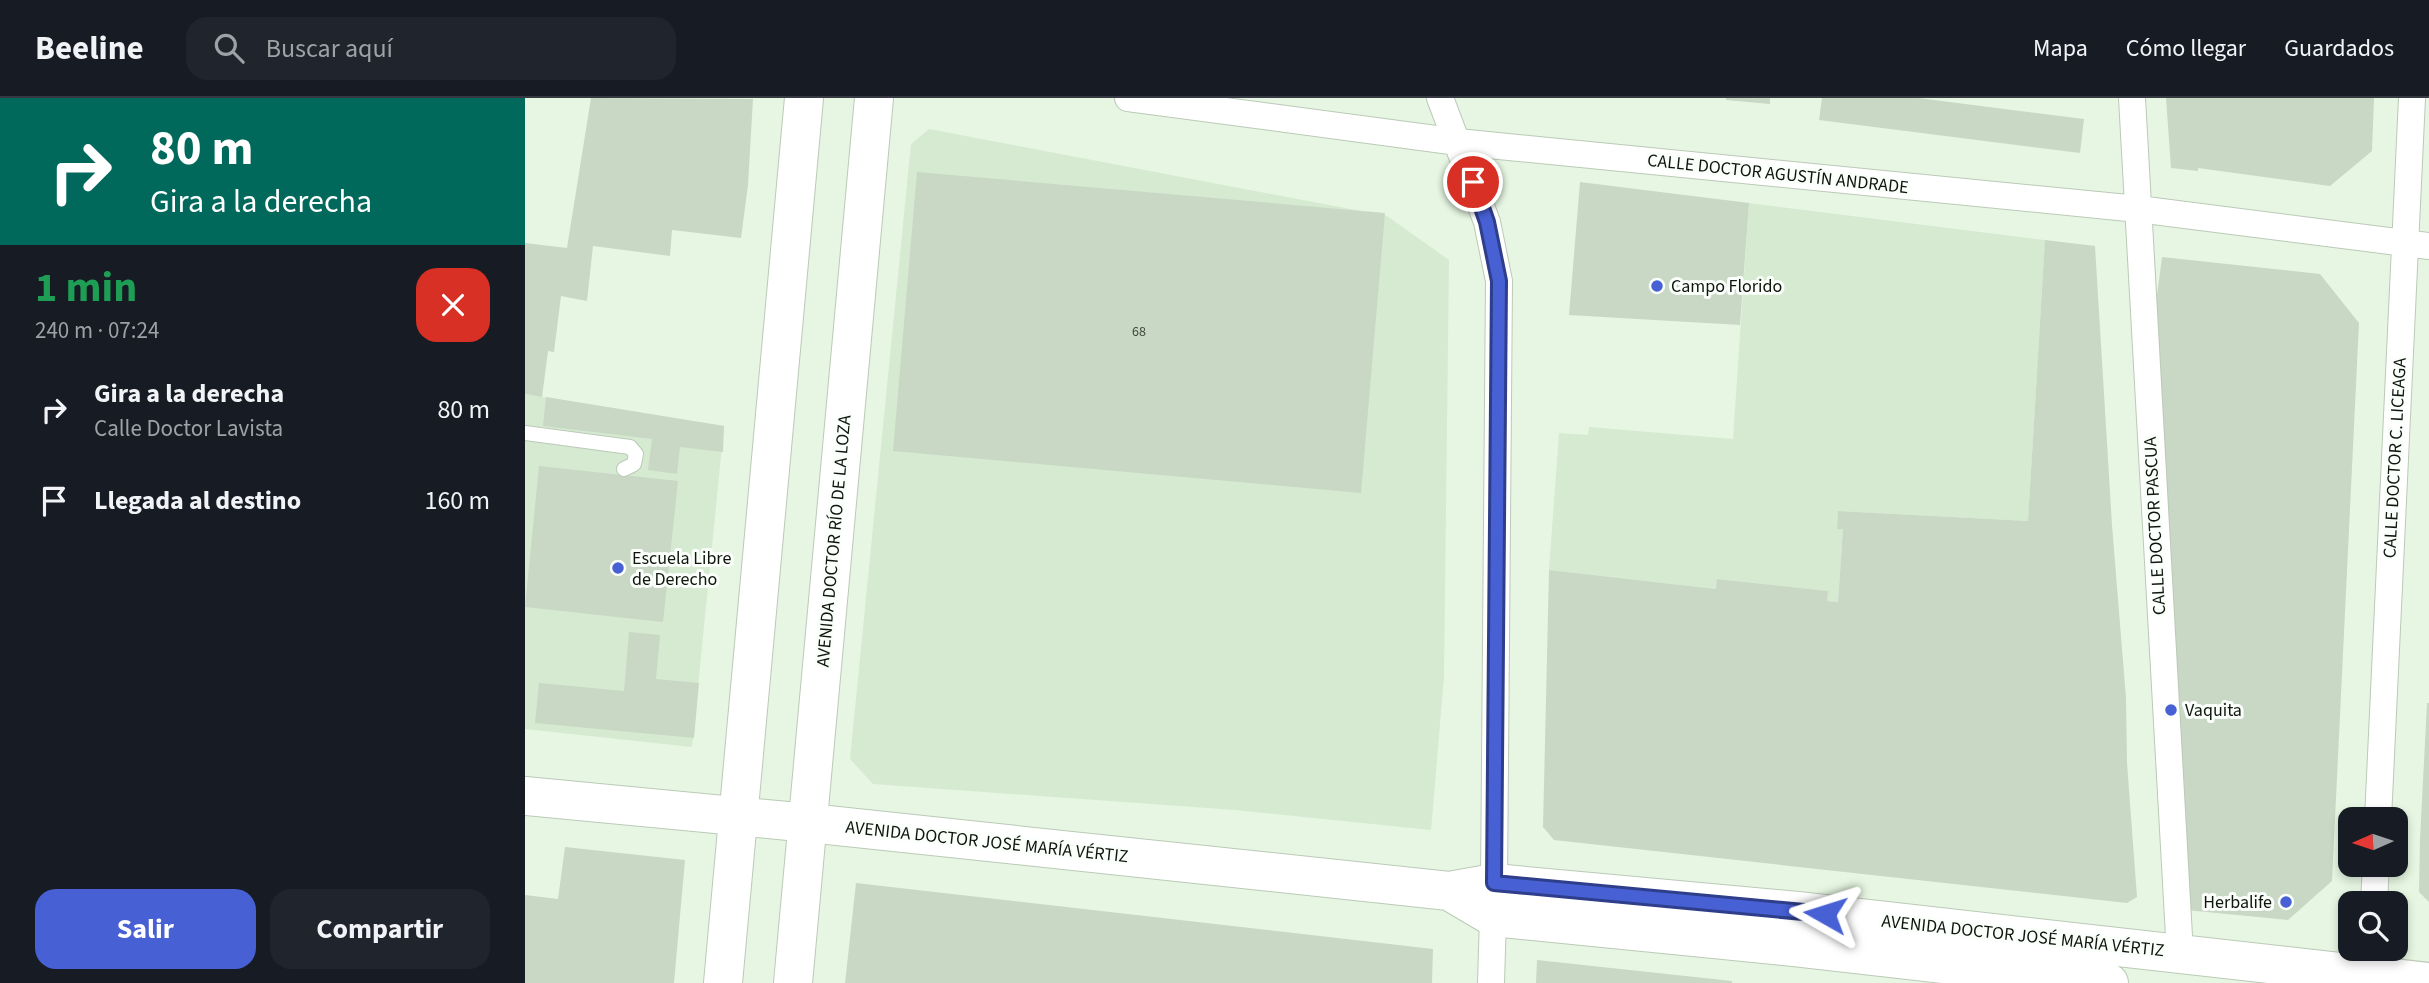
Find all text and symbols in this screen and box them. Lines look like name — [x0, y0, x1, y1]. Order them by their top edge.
search box — [186, 17, 676, 80]
text: Beeline — [35, 25, 144, 72]
icon: search — [210, 29, 248, 67]
text: Buscar aquí — [266, 30, 393, 67]
text: Mapa — [2033, 31, 2088, 66]
text: Cómo llegar — [2126, 31, 2246, 66]
text: Guardados — [2284, 31, 2394, 66]
text: 80 m — [150, 114, 254, 184]
icon: right — [35, 126, 126, 217]
street label: CALLE DOCTOR AGUSTÍN ANDRADE — [1646, 148, 1910, 200]
pin — [1443, 152, 1503, 212]
icon: arrive — [1454, 163, 1492, 201]
text: Gira a la derecha — [150, 179, 372, 225]
text: 1 min — [35, 258, 137, 318]
button: close — [416, 268, 490, 342]
place label: Campo Florido — [1671, 274, 1782, 299]
marker: Campo Florido — [1649, 278, 1665, 294]
text: 240 m · 07:24 — [35, 314, 159, 347]
house number: 68 — [1132, 322, 1146, 342]
street label: CALLE DOCTOR C. LICEAGA — [2377, 357, 2413, 559]
text: Gira a la derecha — [94, 375, 284, 412]
icon: right — [35, 391, 73, 429]
text: 80 m — [437, 391, 490, 428]
text: Calle Doctor Lavista — [94, 412, 283, 445]
street label: AVENIDA DOCTOR RÍO DE LA LOZA — [811, 414, 857, 668]
street label: CALLE DOCTOR PASCUA — [2138, 436, 2172, 616]
icon: arrive — [35, 482, 73, 520]
text: Llegada al destino — [94, 482, 301, 519]
text: 160 m — [424, 482, 490, 519]
place label: Escuela Libre de Derecho — [632, 546, 731, 592]
marker: Escuela Libre de Derecho — [610, 560, 626, 576]
place label: Vaquita — [2185, 698, 2242, 723]
marker: Vaquita — [2163, 702, 2179, 718]
north arrow — [2338, 807, 2408, 877]
map controls — [2338, 807, 2408, 961]
street label: AVENIDA DOCTOR JOSÉ MARÍA VÉRTIZ — [844, 815, 1130, 869]
position arrow — [1788, 877, 1862, 951]
button: Salir — [35, 889, 256, 969]
button: Compartir — [270, 889, 490, 969]
place label: Herbalife — [2203, 890, 2272, 915]
button: search — [2338, 891, 2408, 961]
marker: Herbalife — [2278, 894, 2294, 910]
street label: AVENIDA DOCTOR JOSÉ MARÍA VÉRTIZ — [1880, 909, 2166, 963]

